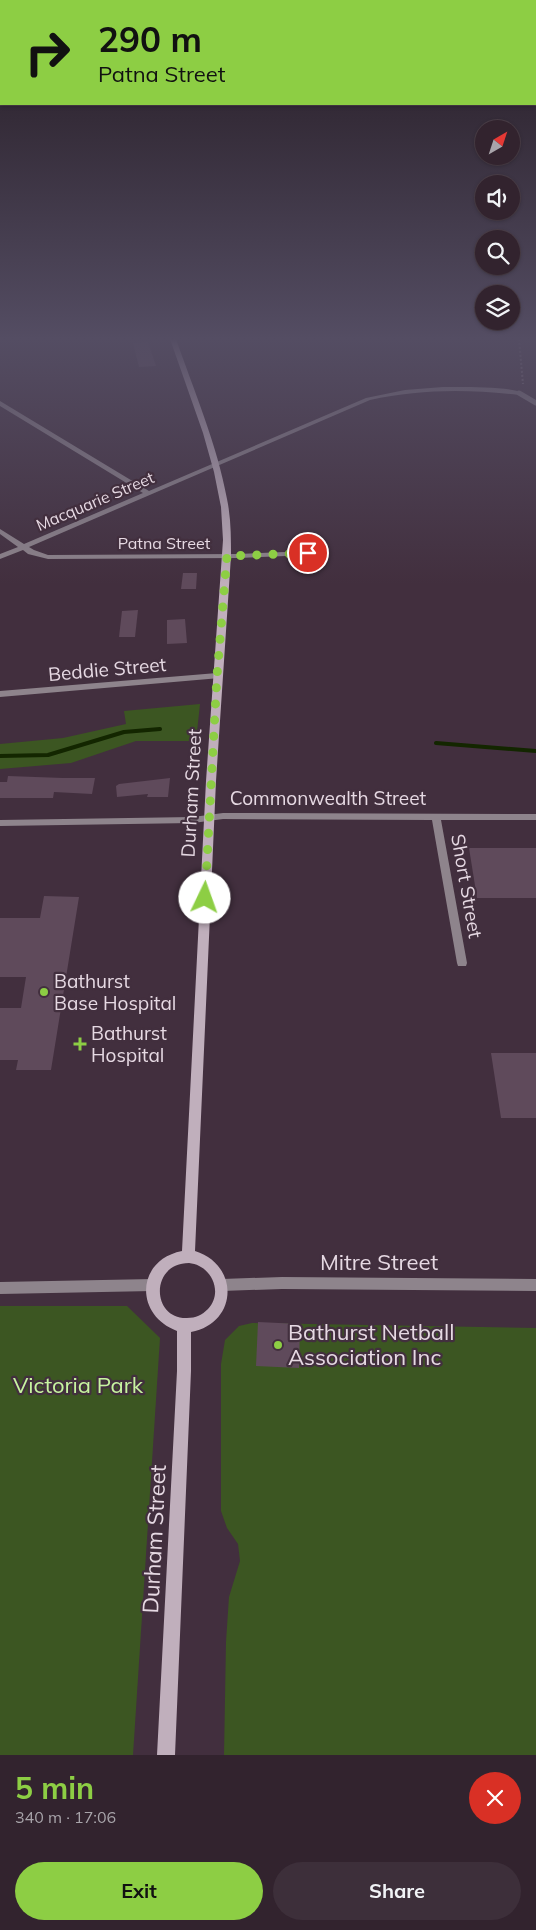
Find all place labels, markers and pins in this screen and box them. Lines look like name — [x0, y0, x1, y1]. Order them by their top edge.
pin — [287, 532, 329, 574]
place label: Bathurst Base Hospital — [54, 969, 176, 1015]
marker: Bathurst Base Hospital — [38, 986, 50, 998]
place label: Bathurst Hospital — [91, 1021, 167, 1067]
marker: Bathurst Hospital — [73, 1037, 87, 1051]
place label: Bathurst Netball Association Inc — [288, 1318, 455, 1371]
marker: Bathurst Netball Association Inc — [272, 1339, 284, 1351]

